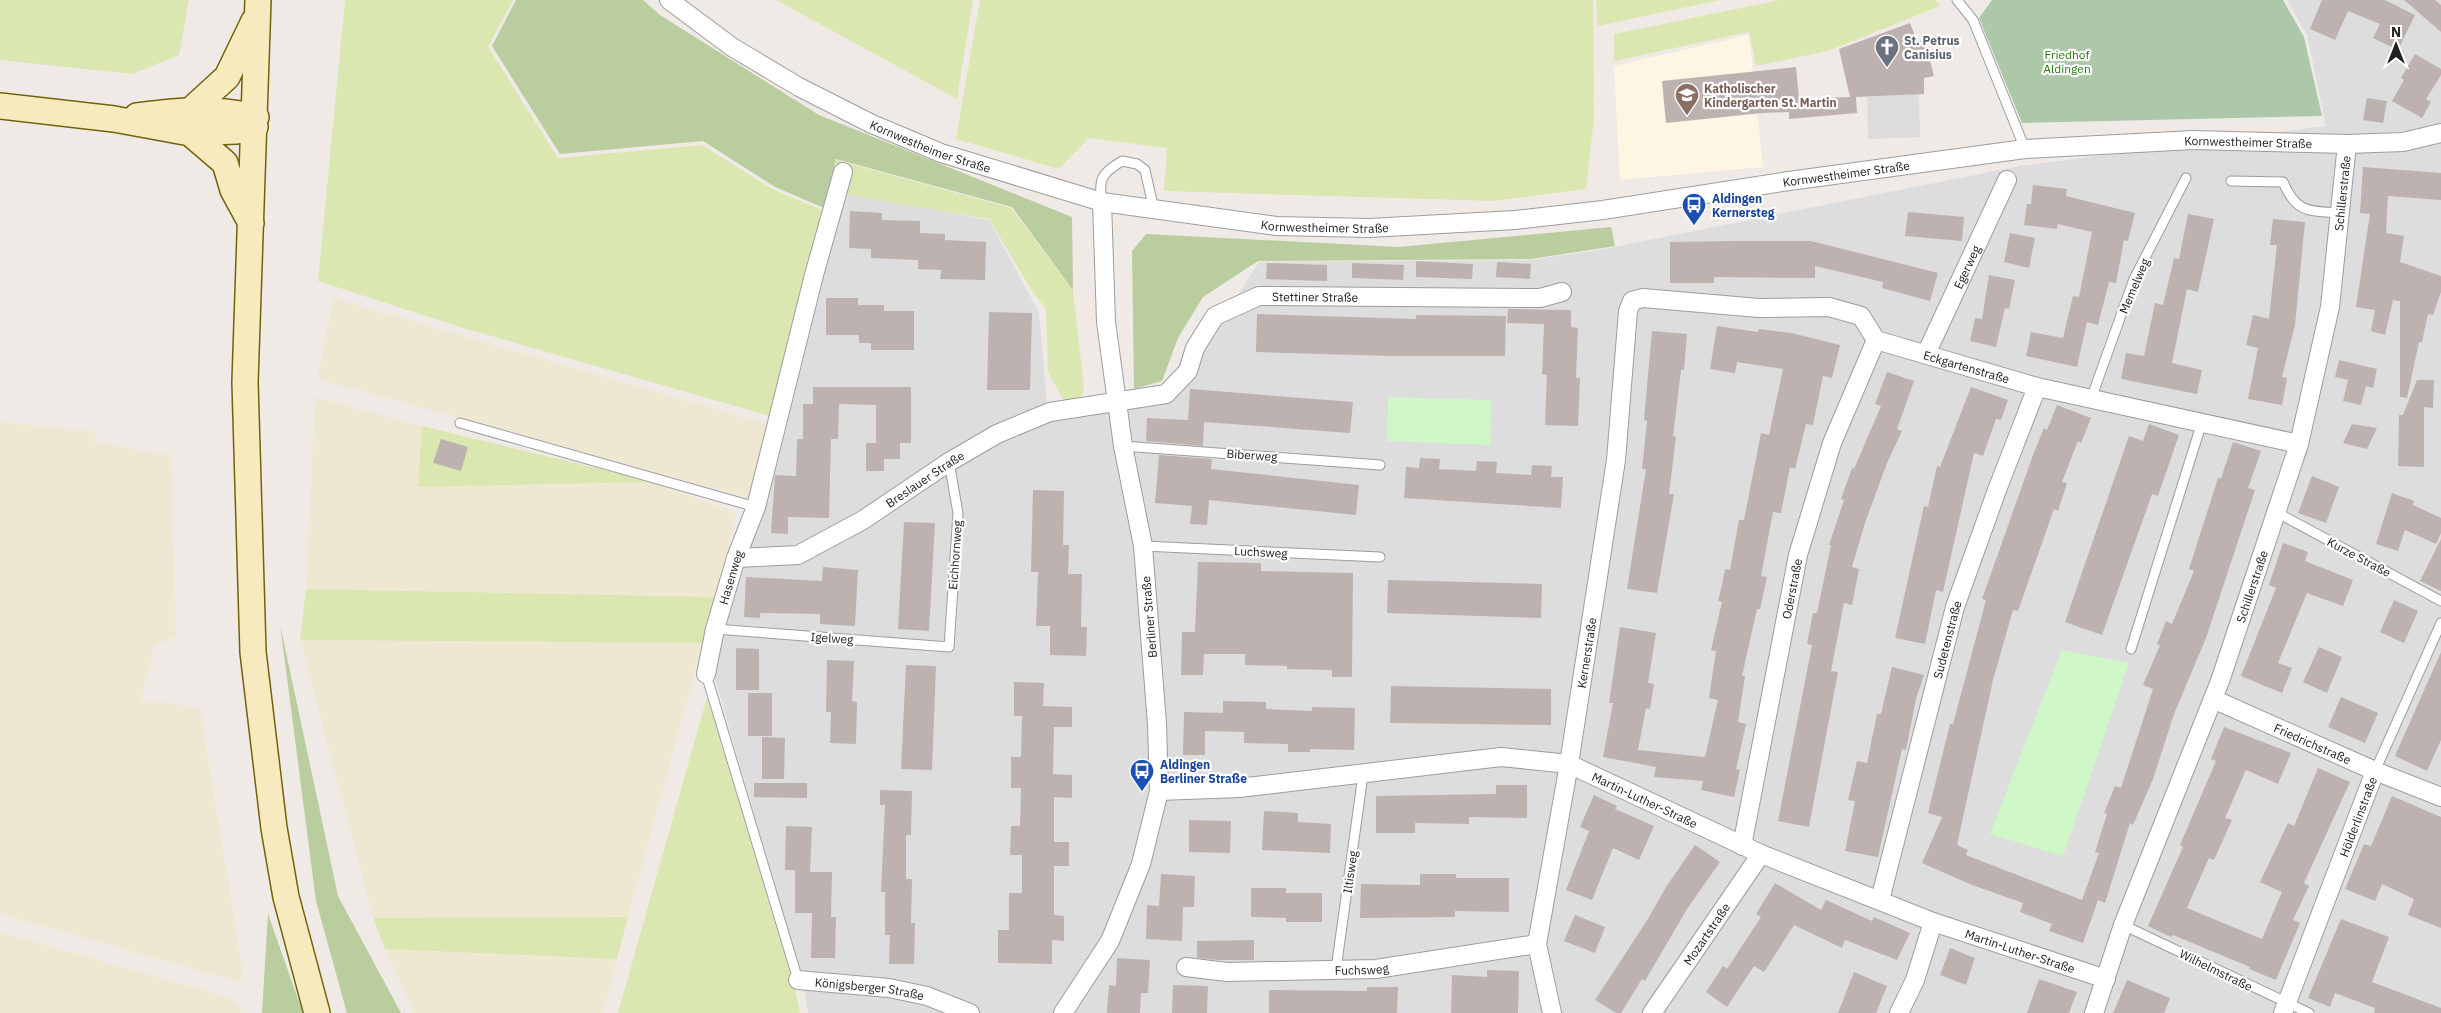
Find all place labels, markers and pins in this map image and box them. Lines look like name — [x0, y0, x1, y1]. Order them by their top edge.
place label: St. Petrus Canisius — [1904, 33, 1960, 62]
church icon: St. Petrus Canisius — [1874, 34, 1900, 68]
place label: Katholischer Kindergarten St. Martin — [1704, 81, 1837, 110]
school or university icon: Katholischer Kindergarten St. Martin — [1674, 82, 1700, 116]
place label: Aldingen Kernersteg — [1712, 191, 1775, 220]
bus stop icon: Aldingen Kernersteg — [1681, 192, 1707, 226]
place label: Aldingen Berliner Straße — [1160, 757, 1247, 786]
bus stop icon: Aldingen Berliner Straße — [1129, 758, 1155, 792]

